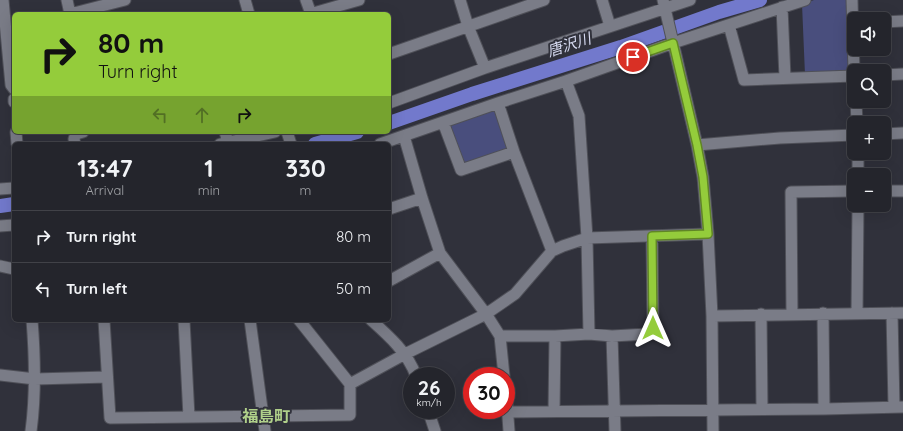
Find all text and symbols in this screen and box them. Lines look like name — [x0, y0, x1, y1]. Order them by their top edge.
map controls — [847, 12, 891, 212]
button: sound — [847, 12, 891, 56]
text: 80 m — [98, 25, 164, 60]
icon: right — [32, 28, 84, 80]
water label: 唐沢川 — [545, 28, 595, 61]
pin — [616, 40, 650, 74]
icon: arrive — [622, 46, 644, 68]
text: Turn right — [98, 60, 178, 83]
button: search — [847, 64, 891, 108]
icon: left — [149, 104, 171, 126]
icon: ahead — [191, 104, 213, 126]
icon: right — [233, 104, 255, 126]
button: + — [847, 116, 891, 160]
text: 13:47 — [77, 153, 133, 183]
text: 1 — [204, 153, 214, 183]
text: 330 — [285, 153, 326, 183]
button: − — [847, 168, 891, 212]
text: Arrival — [85, 182, 124, 198]
text: min — [198, 182, 220, 198]
text: m — [300, 182, 311, 198]
icon: right — [32, 226, 54, 248]
text: Turn right — [66, 227, 137, 246]
text: 80 m — [336, 227, 371, 246]
icon: left — [32, 278, 54, 300]
text: Turn left — [66, 279, 128, 298]
text: 50 m — [336, 279, 371, 298]
position arrow — [632, 307, 674, 349]
speed limit sign: 30 — [463, 367, 515, 419]
text: 26 — [418, 375, 440, 400]
text: km/h — [416, 396, 442, 409]
district label: 福島町 — [242, 406, 290, 426]

